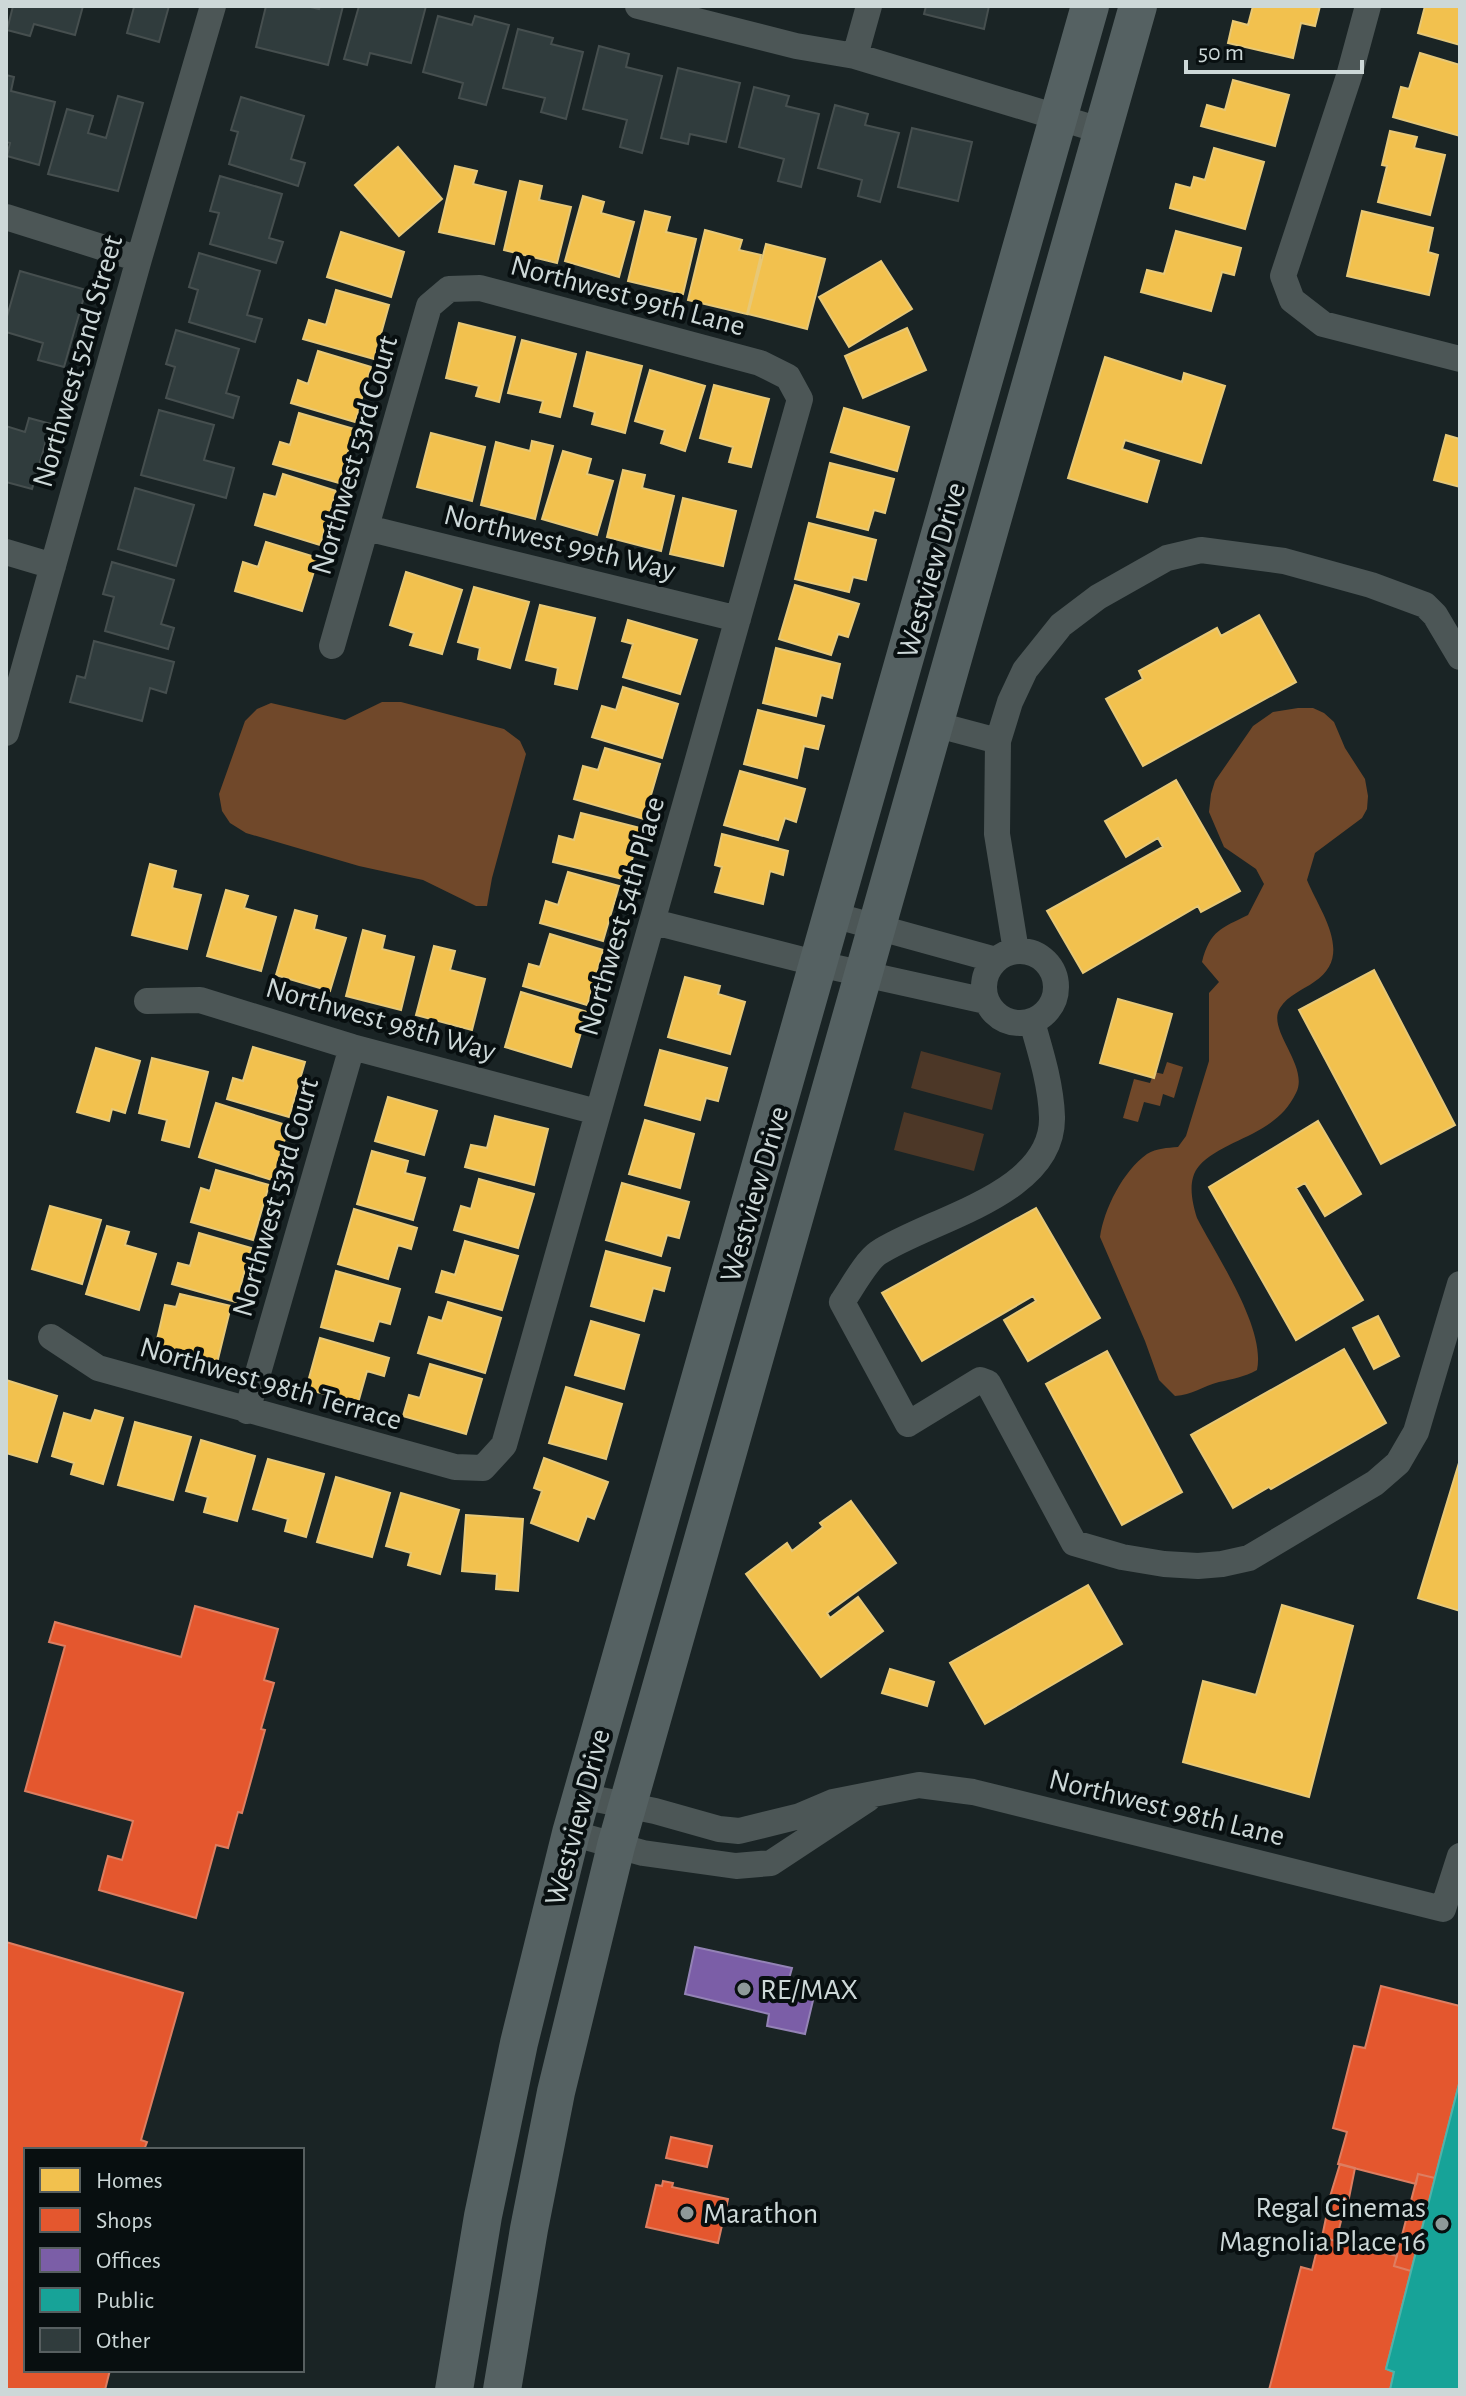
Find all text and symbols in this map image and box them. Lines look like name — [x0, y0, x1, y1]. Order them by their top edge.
scale bar — [1186, 24, 1362, 74]
text: 50 m — [1198, 41, 1244, 65]
street label: Northwest 52nd Street — [28, 231, 128, 491]
street label: Northwest 99th Lane — [507, 250, 748, 342]
street label: Northwest 53rd Court — [307, 332, 404, 578]
street label: Westview Drive — [893, 479, 971, 662]
street label: Northwest 99th Way — [441, 500, 679, 586]
street label: Northwest 54th Place — [573, 793, 670, 1039]
street label: Northwest 98th Way — [262, 973, 499, 1067]
street label: Northwest 53rd Court — [228, 1074, 325, 1320]
street label: Westview Drive — [716, 1103, 794, 1286]
street label: Northwest 98th Terrace — [136, 1332, 405, 1436]
street label: Westview Drive — [540, 1726, 616, 1909]
street label: Northwest 98th Lane — [1046, 1764, 1288, 1852]
place label: RE/MAX — [760, 1975, 858, 2005]
marker: RE/MAX — [735, 1980, 753, 1998]
legend — [24, 2148, 304, 2372]
text: Homes — [96, 2169, 163, 2193]
place label: Regal Cinemas Magnolia Place 16 — [1219, 2193, 1426, 2257]
place label: Marathon — [703, 2199, 818, 2229]
marker: Marathon — [678, 2204, 696, 2222]
text: Shops — [96, 2209, 152, 2233]
marker: Regal Cinemas Magnolia Place 16 — [1433, 2215, 1451, 2233]
text: Offices — [96, 2249, 161, 2273]
text: Public — [96, 2289, 154, 2313]
text: Other — [96, 2329, 150, 2353]

